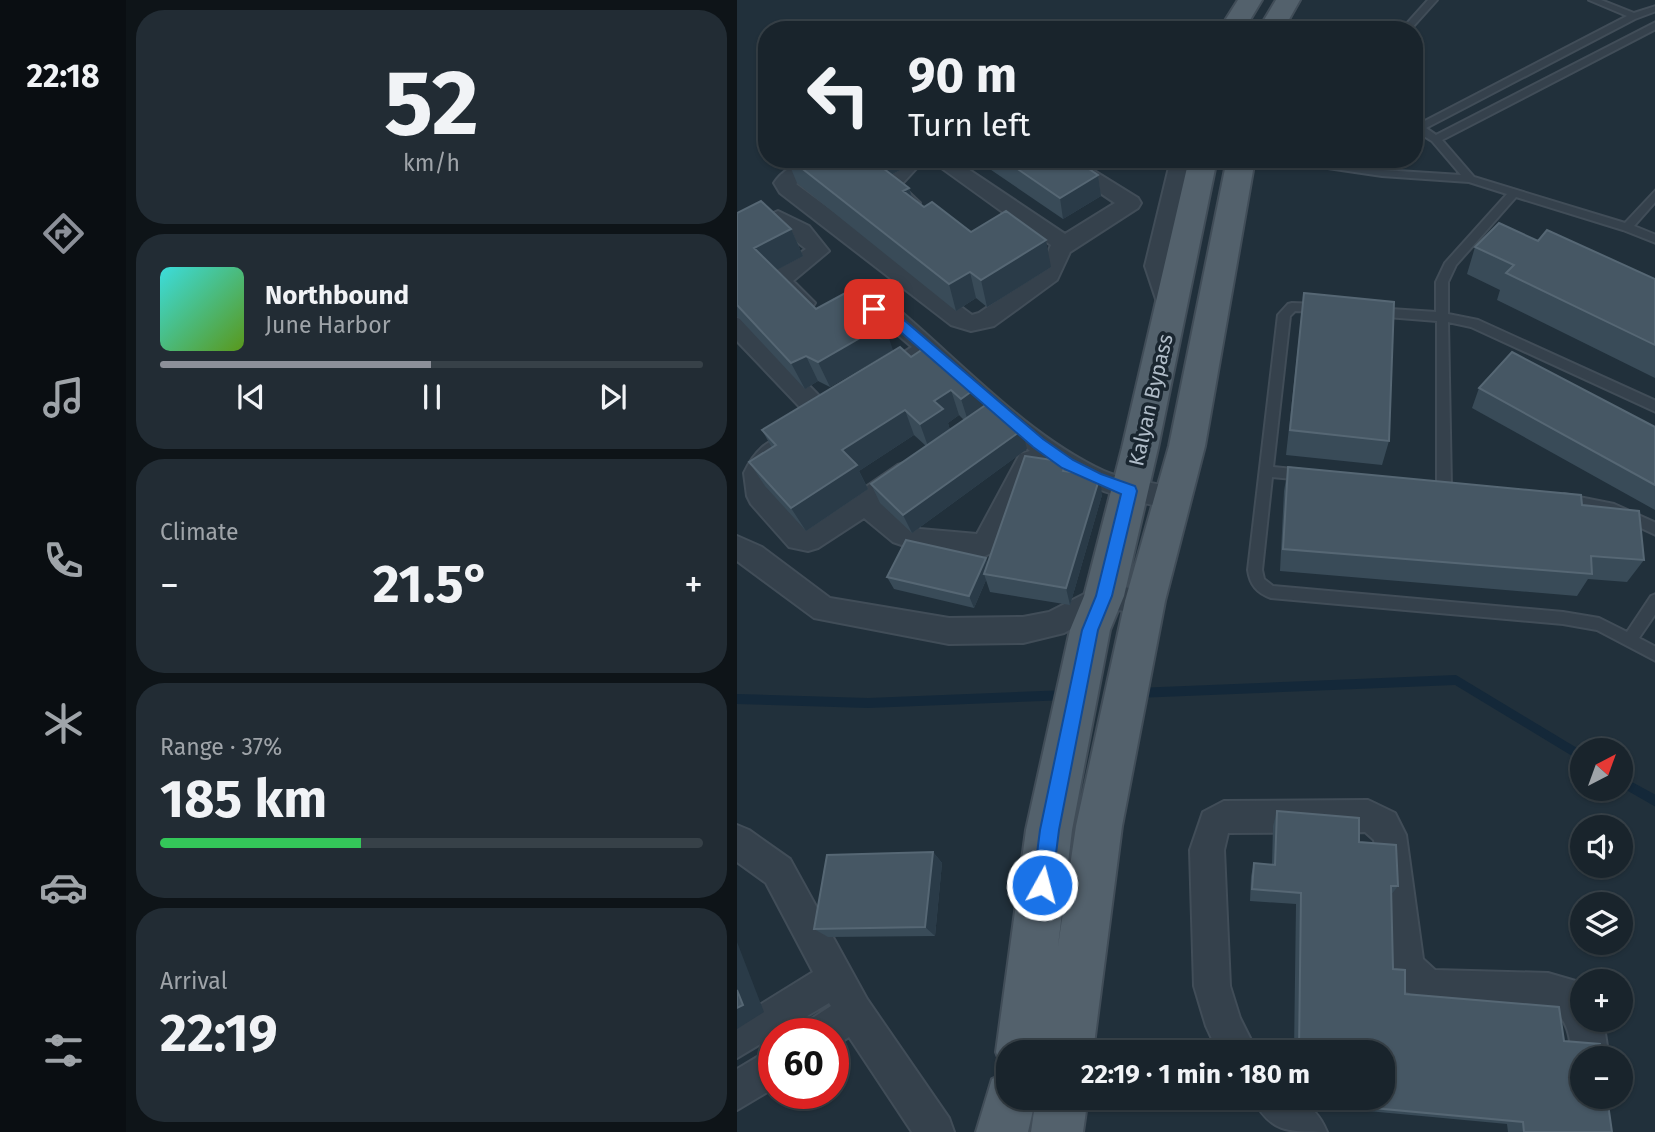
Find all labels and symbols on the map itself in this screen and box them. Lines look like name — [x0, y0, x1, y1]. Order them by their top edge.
pin — [844, 279, 904, 339]
street label: Kalyan Bypass — [1123, 331, 1179, 469]
north arrow — [1570, 738, 1633, 802]
position arrow — [1005, 848, 1079, 922]
speed limit sign: 60 — [758, 1018, 849, 1109]

